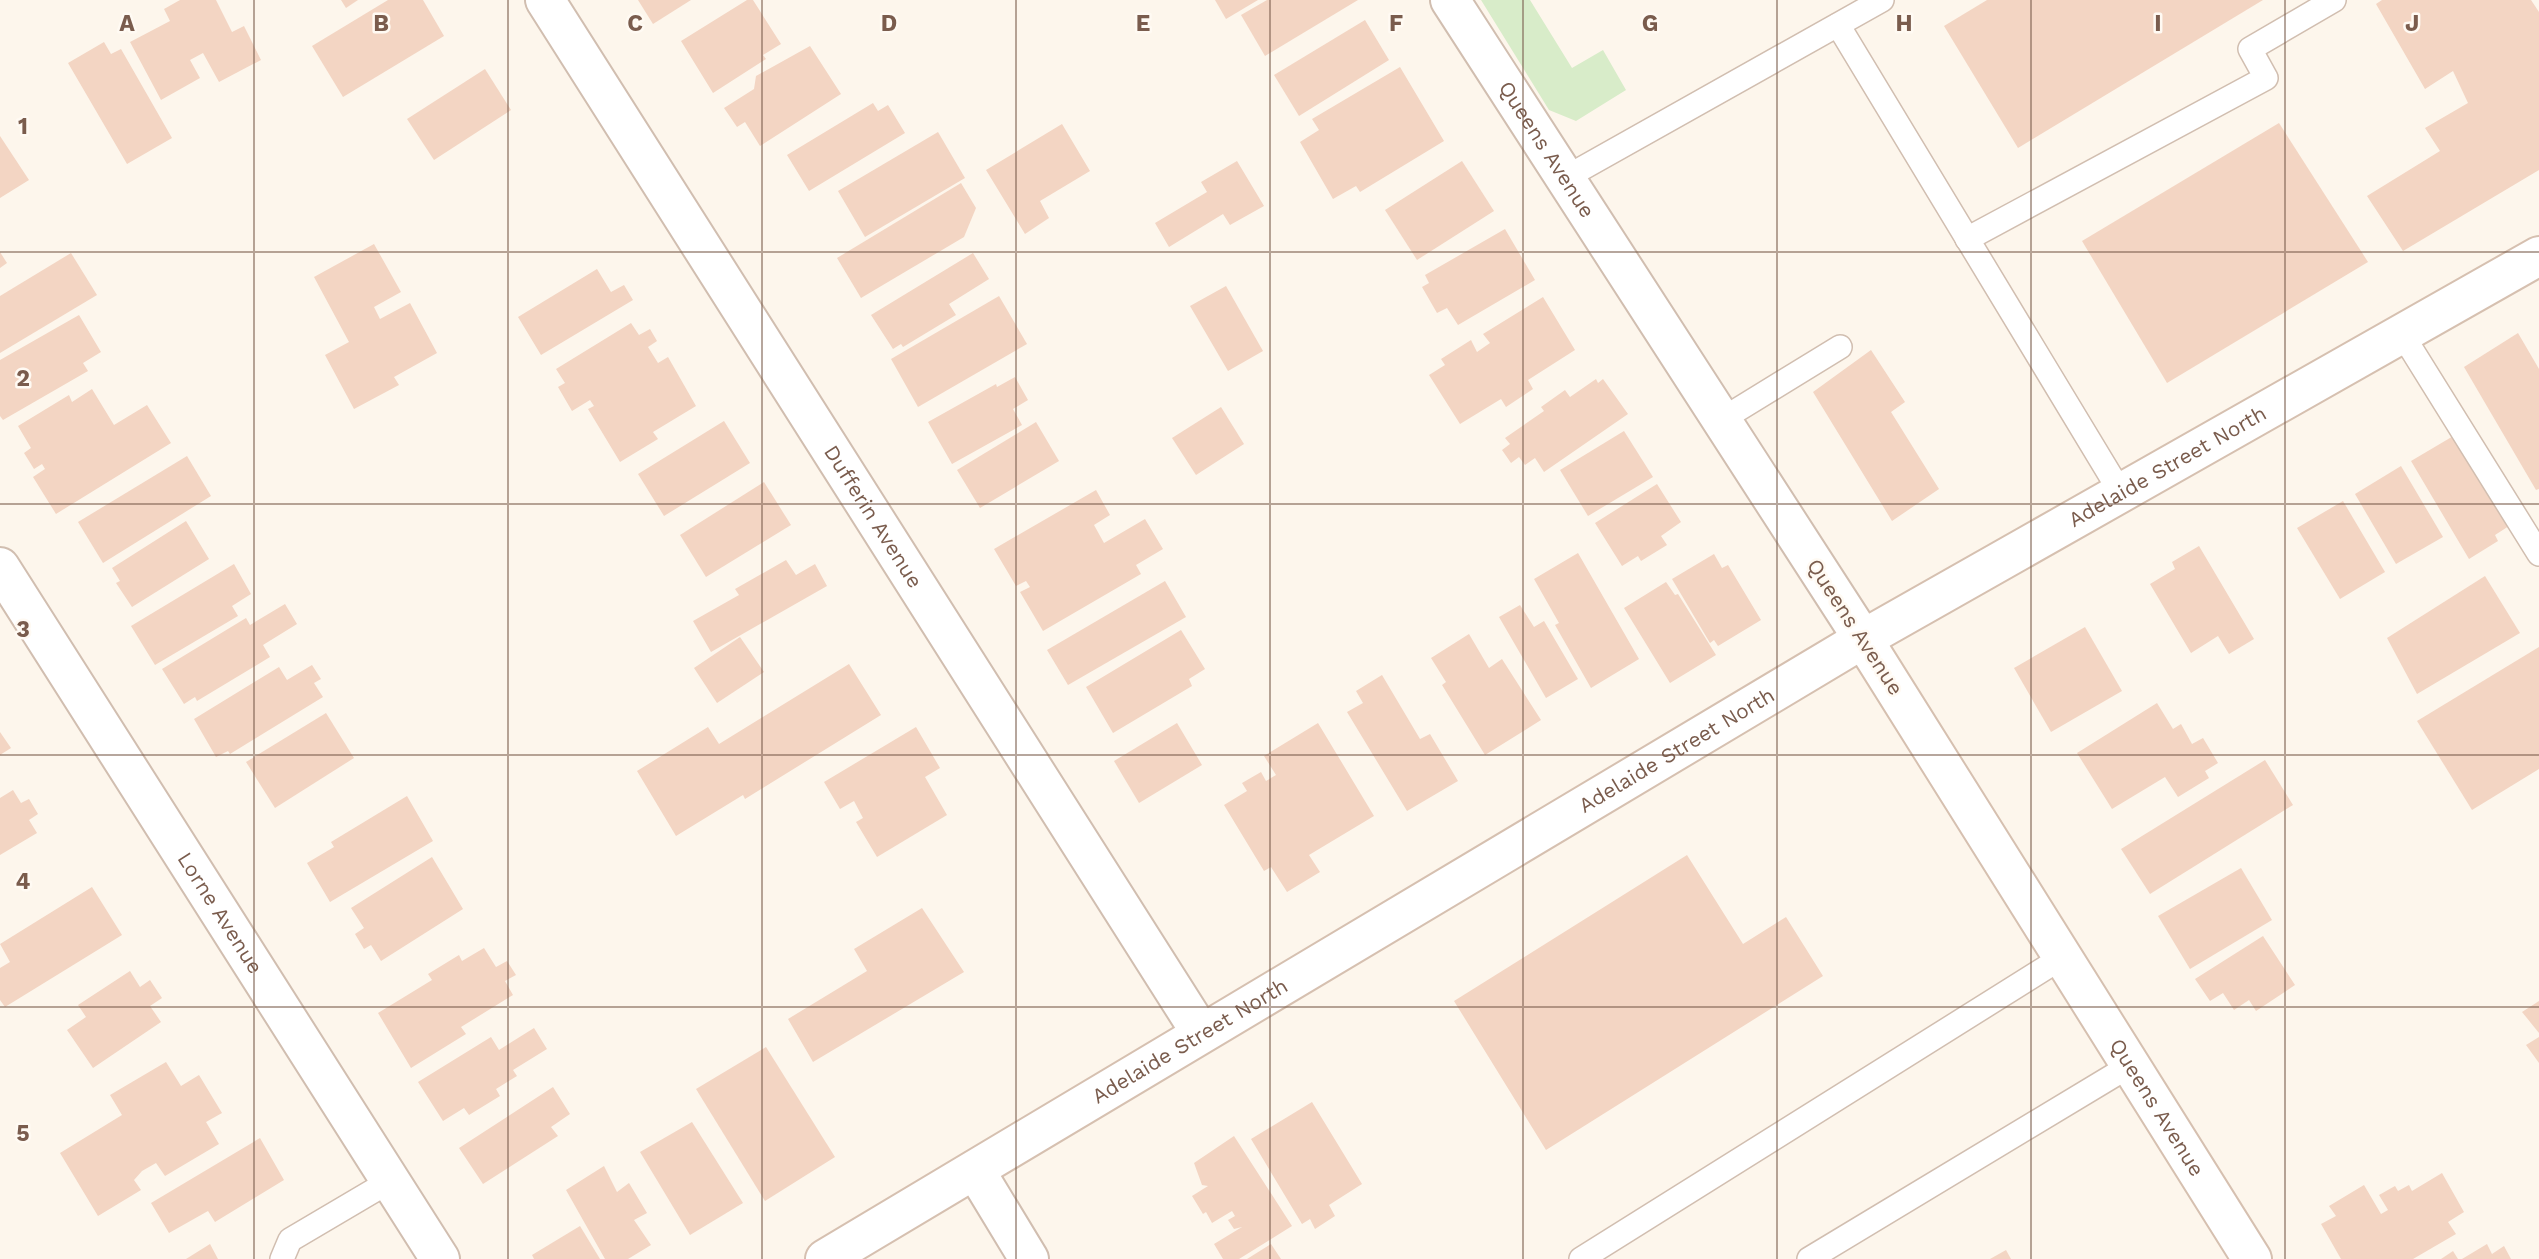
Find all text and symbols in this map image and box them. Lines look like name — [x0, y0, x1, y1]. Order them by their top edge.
text: A — [119, 10, 135, 37]
text: B — [373, 10, 389, 37]
text: C — [627, 10, 643, 37]
text: D — [881, 10, 897, 37]
text: E — [1136, 10, 1150, 37]
text: F — [1389, 10, 1403, 37]
text: G — [1642, 10, 1658, 37]
text: H — [1895, 10, 1913, 37]
text: I — [2154, 10, 2162, 37]
text: J — [2405, 10, 2419, 37]
street label: Queens Avenue — [1494, 76, 1600, 222]
text: 1 — [18, 113, 28, 140]
text: 2 — [16, 365, 30, 392]
street label: Adelaide Street North — [2064, 400, 2271, 532]
street label: Dufferin Avenue — [819, 440, 928, 592]
street label: Queens Avenue — [1802, 554, 1909, 700]
text: 3 — [16, 616, 30, 643]
street label: Adelaide Street North — [1574, 682, 1779, 818]
street label: Lorne Avenue — [173, 847, 268, 978]
text: 4 — [16, 868, 31, 895]
street label: Adelaide Street North — [1087, 973, 1292, 1109]
street label: Queens Avenue — [2105, 1034, 2210, 1181]
text: 5 — [16, 1120, 30, 1147]

